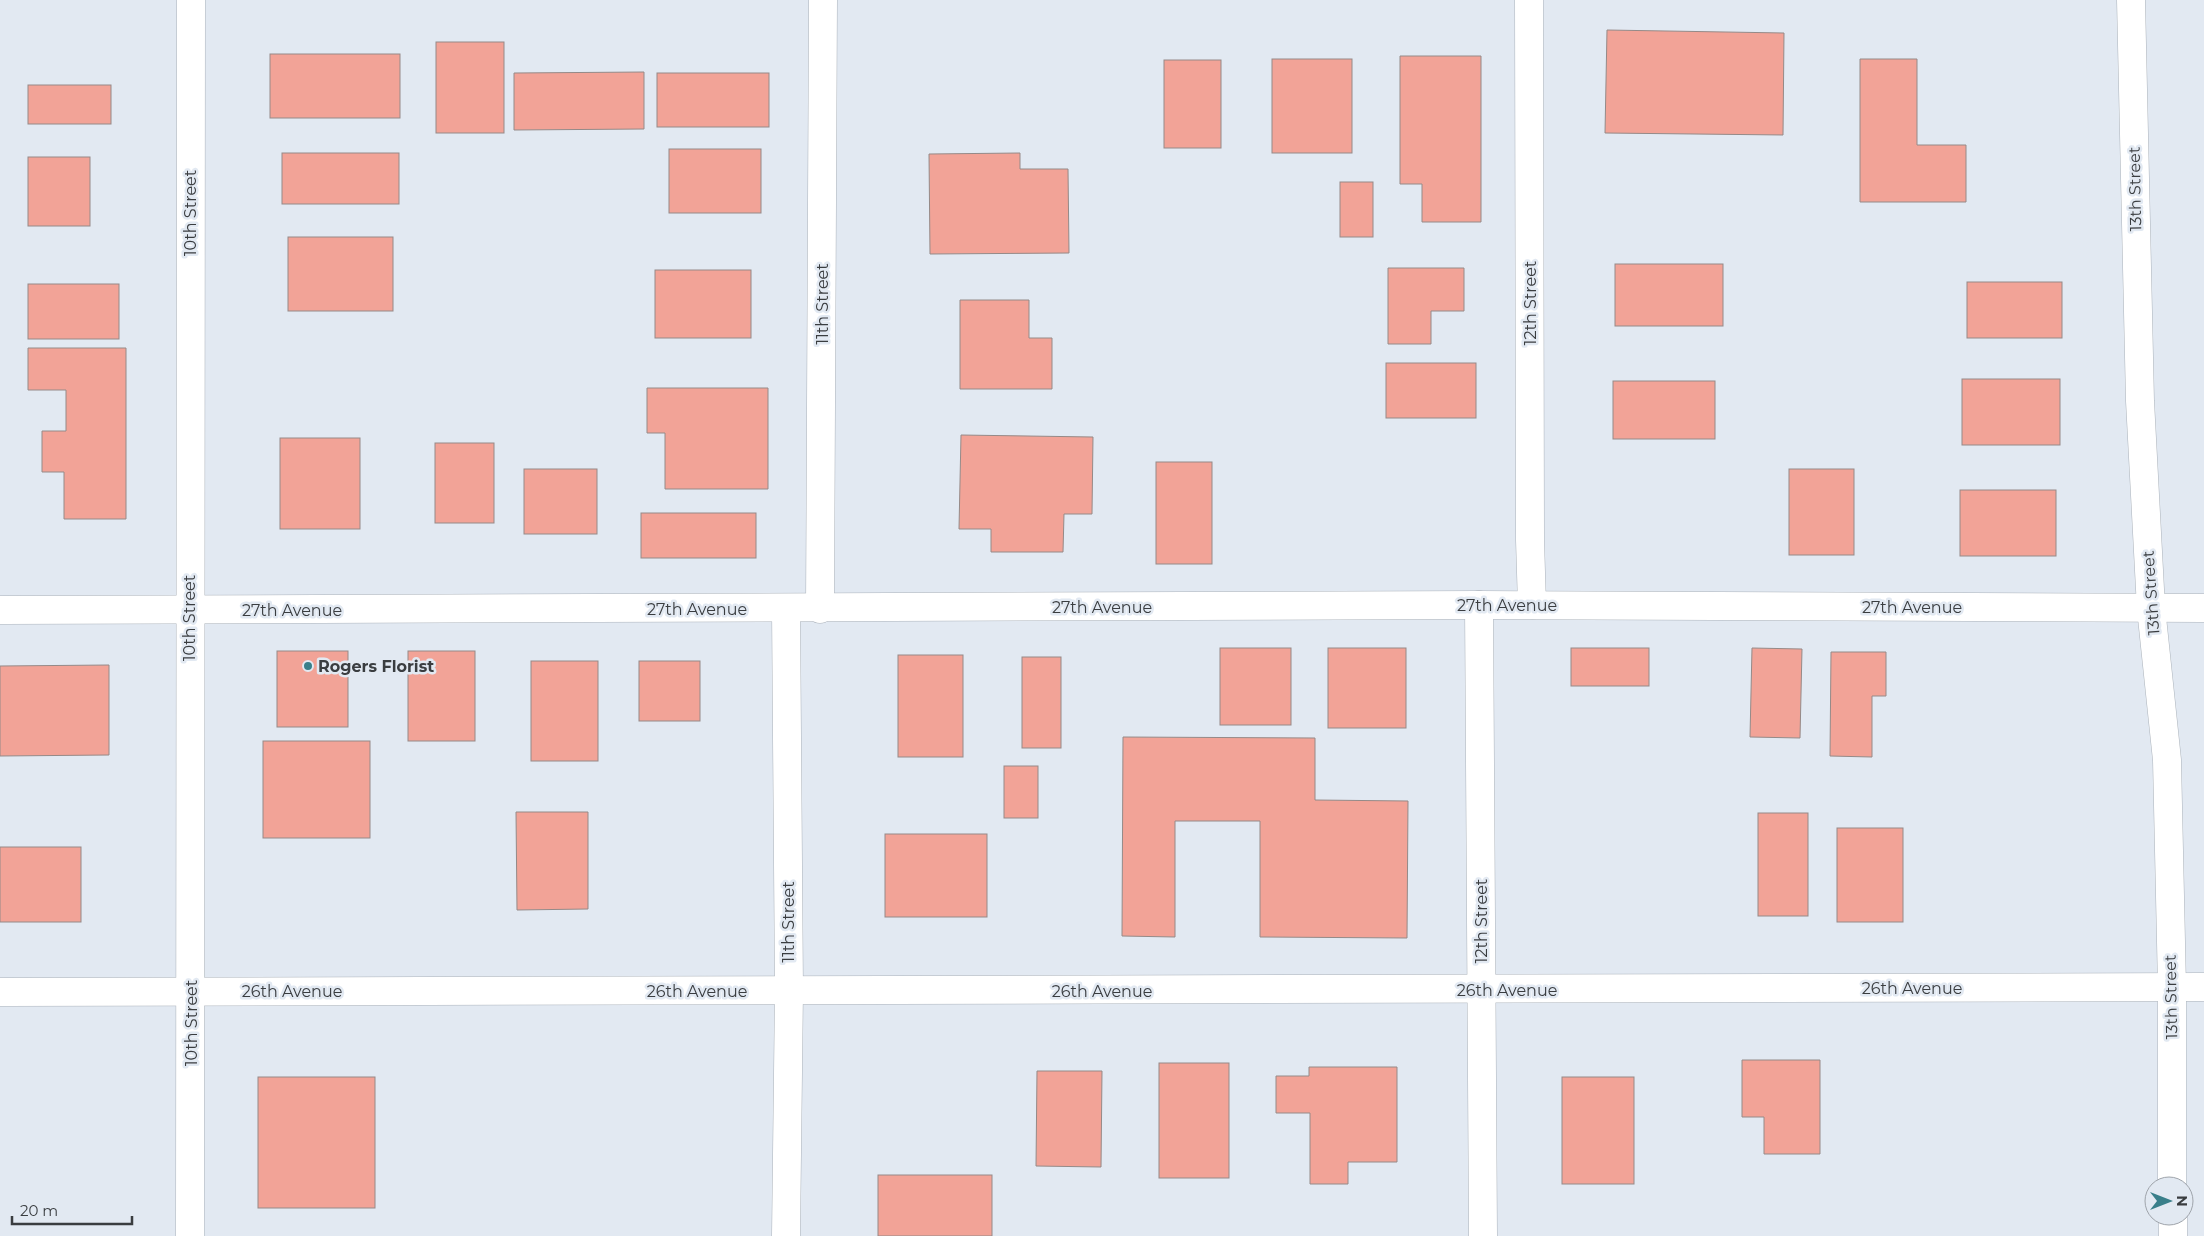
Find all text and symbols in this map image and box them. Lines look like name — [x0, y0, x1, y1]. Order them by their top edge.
street label: 13th Street — [2125, 146, 2145, 232]
street label: 10th Street — [181, 169, 200, 256]
street label: 12th Street — [1521, 260, 1540, 345]
street label: 11th Street — [813, 263, 832, 345]
street label: 13th Street — [2139, 550, 2163, 636]
street label: 10th Street — [180, 574, 199, 661]
street label: 27th Avenue — [1457, 596, 1557, 615]
street label: 27th Avenue — [1052, 598, 1152, 617]
street label: 27th Avenue — [1862, 598, 1962, 617]
street label: 27th Avenue — [647, 600, 747, 619]
street label: 27th Avenue — [242, 601, 342, 620]
place label: Rogers Florist — [318, 657, 434, 676]
marker: Rogers Florist — [302, 660, 314, 672]
street label: 12th Street — [1472, 878, 1491, 963]
street label: 11th Street — [779, 881, 798, 963]
street label: 13th Street — [2161, 954, 2181, 1040]
street label: 10th Street — [182, 979, 201, 1066]
street label: 26th Avenue — [1862, 979, 1962, 998]
street label: 26th Avenue — [1457, 981, 1557, 1000]
street label: 26th Avenue — [242, 982, 342, 1001]
street label: 26th Avenue — [647, 982, 747, 1001]
street label: 26th Avenue — [1052, 982, 1152, 1001]
north arrow — [2144, 1176, 2194, 1226]
scale bar — [12, 1194, 132, 1226]
text: N — [2173, 1195, 2191, 1207]
text: 20 m — [20, 1201, 58, 1220]

